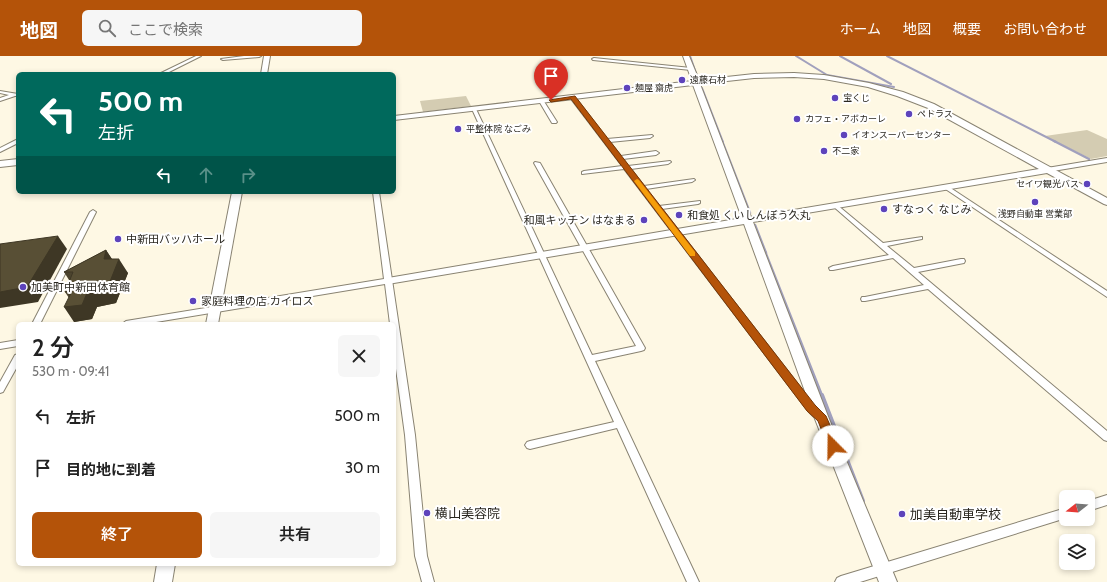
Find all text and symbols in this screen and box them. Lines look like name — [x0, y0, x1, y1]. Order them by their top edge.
search box — [82, 10, 362, 46]
icon: search — [96, 17, 118, 39]
text: 地図 — [20, 19, 58, 42]
text: ホーム — [839, 20, 881, 38]
text: 地図 — [903, 20, 931, 38]
text: 概要 — [953, 20, 981, 38]
text: お問い合わせ — [1003, 20, 1087, 38]
text: ここで検索 — [128, 21, 203, 39]
pin — [534, 59, 568, 100]
icon: arrive — [540, 65, 562, 87]
place label: 遠藤石材 — [690, 74, 726, 85]
marker: 遠藤石材 — [677, 75, 687, 85]
place label: 麺屋 齋虎 — [635, 82, 673, 93]
marker: 麺屋 齋虎 — [622, 83, 632, 93]
text: 500 m — [98, 84, 183, 118]
icon: left — [32, 88, 84, 140]
place label: 宝くじ — [843, 92, 870, 103]
marker: 宝くじ — [830, 93, 840, 103]
place label: ペトラス — [917, 108, 953, 119]
marker: ペトラス — [904, 109, 914, 119]
place label: カフェ・アボカーレ — [805, 113, 886, 124]
marker: カフェ・アボカーレ — [792, 114, 802, 124]
text: 左折 — [98, 122, 134, 144]
place label: 平整体院 なごみ — [466, 123, 531, 134]
marker: 平整体院 なごみ — [453, 124, 463, 134]
place label: イオンスーパーセンター — [852, 129, 951, 140]
marker: イオンスーパーセンター — [839, 130, 849, 140]
place label: 不二家 — [832, 145, 860, 156]
marker: 不二家 — [819, 146, 829, 156]
icon: left — [153, 164, 175, 186]
icon: ahead — [195, 164, 217, 186]
icon: right — [237, 164, 259, 186]
place label: セイワ観光バス — [1016, 178, 1079, 189]
marker: セイワ観光バス — [1082, 179, 1092, 189]
marker: 浅野自動車 営業部 — [1030, 197, 1040, 207]
place label: すなっく なじみ — [892, 202, 971, 216]
marker: すなっく なじみ — [879, 204, 889, 214]
place label: 和食処 くいしんぼう久丸 — [687, 208, 810, 222]
place label: 浅野自動車 営業部 — [998, 208, 1072, 219]
marker: 和食処 くいしんぼう久丸 — [674, 210, 684, 220]
place label: 和風キッチン はなまる — [524, 213, 636, 227]
marker: 和風キッチン はなまる — [639, 215, 649, 225]
place label: 中新田バッハホール — [126, 232, 225, 246]
marker: 中新田バッハホール — [113, 234, 123, 244]
place label: 加美町中新田体育館 — [31, 280, 130, 294]
marker: 加美町中新田体育館 — [18, 282, 28, 292]
place label: 家庭料理の店 カイロス — [201, 294, 313, 308]
marker: 家庭料理の店 カイロス — [188, 296, 198, 306]
text: 2 分 — [32, 333, 74, 362]
button: close — [338, 335, 380, 377]
text: 530 m · 09:41 — [32, 363, 109, 379]
icon: left — [32, 405, 54, 427]
text: 500 m — [334, 407, 380, 425]
text: 左折 — [66, 409, 96, 427]
position arrow — [812, 425, 854, 467]
icon: arrive — [32, 457, 54, 479]
text: 30 m — [345, 459, 380, 477]
text: 目的地に到着 — [66, 461, 156, 479]
north arrow — [1059, 490, 1095, 526]
map controls — [1059, 490, 1095, 570]
place label: 横山美容院 — [435, 505, 500, 521]
place label: 加美自動車学校 — [910, 506, 1001, 522]
marker: 横山美容院 — [422, 508, 432, 518]
marker: 加美自動車学校 — [897, 509, 907, 519]
button: 終了 — [32, 512, 202, 558]
button: 共有 — [210, 512, 380, 558]
button: layers — [1059, 534, 1095, 570]

